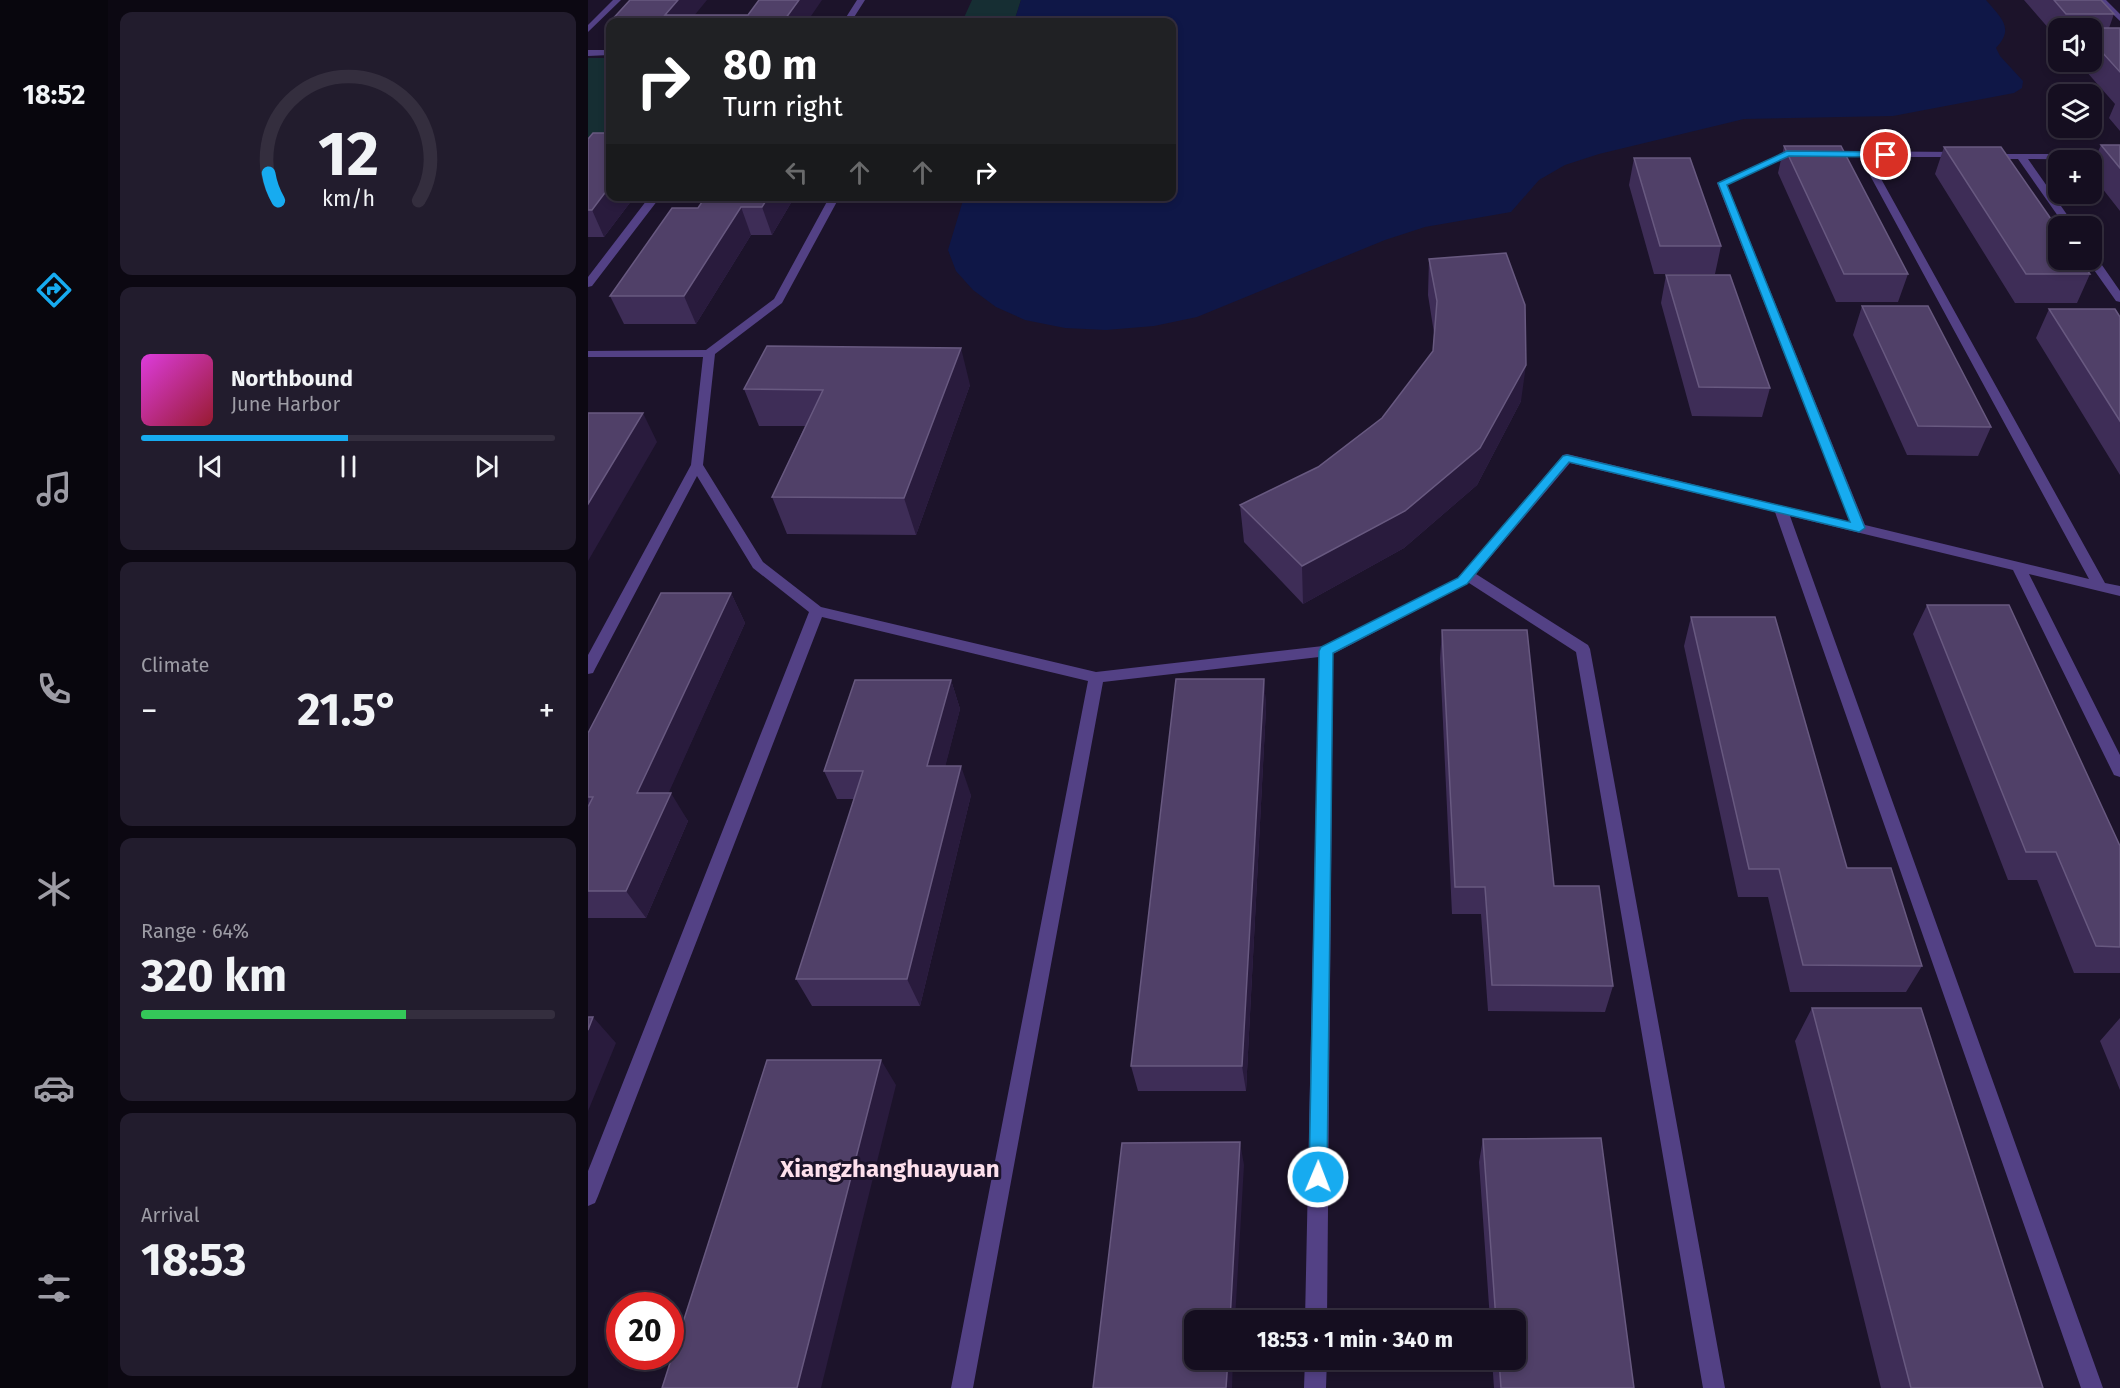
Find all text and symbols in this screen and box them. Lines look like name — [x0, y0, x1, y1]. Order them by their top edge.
map controls — [2048, 18, 2102, 270]
button: sound — [2048, 18, 2102, 72]
text: 80 m — [723, 40, 817, 90]
icon: right — [624, 42, 702, 120]
text: 18:52 — [23, 79, 85, 111]
button: layers — [2048, 84, 2102, 138]
text: Turn right — [723, 91, 843, 123]
text: 12 — [317, 117, 379, 192]
pin — [1860, 129, 1911, 180]
icon: arrive — [1869, 138, 1902, 171]
button: + — [2048, 150, 2102, 204]
icon: left — [780, 156, 813, 189]
icon: ahead — [843, 156, 876, 189]
icon: ahead — [906, 156, 939, 189]
icon: right — [969, 156, 1002, 189]
text: km/h — [321, 186, 375, 212]
button: − — [2048, 216, 2102, 270]
icon: directions — [33, 269, 75, 311]
text: Northbound — [231, 365, 353, 392]
text: June Harbor — [231, 392, 340, 416]
icon: previous — [194, 450, 227, 483]
icon: pause — [332, 450, 365, 483]
icon: next — [470, 450, 503, 483]
icon: music — [33, 468, 75, 510]
text: Climate — [141, 653, 209, 677]
icon: phone — [33, 668, 75, 710]
text: 21.5° — [297, 683, 399, 737]
text: − — [141, 691, 158, 731]
text: + — [539, 691, 555, 731]
icon: climate — [33, 868, 75, 910]
text: Range · 64% — [141, 919, 249, 943]
text: 320 km — [141, 949, 287, 1003]
icon: car — [33, 1067, 75, 1109]
position arrow — [1286, 1145, 1350, 1209]
district label: Xiangzhanghuayuan — [779, 1155, 1000, 1183]
text: Arrival — [141, 1203, 200, 1227]
text: 18:53 — [141, 1233, 246, 1287]
icon: filters — [33, 1267, 75, 1309]
speed limit sign: 20 — [606, 1292, 684, 1370]
text: 18:53 · 1 min · 340 m — [1257, 1326, 1453, 1353]

